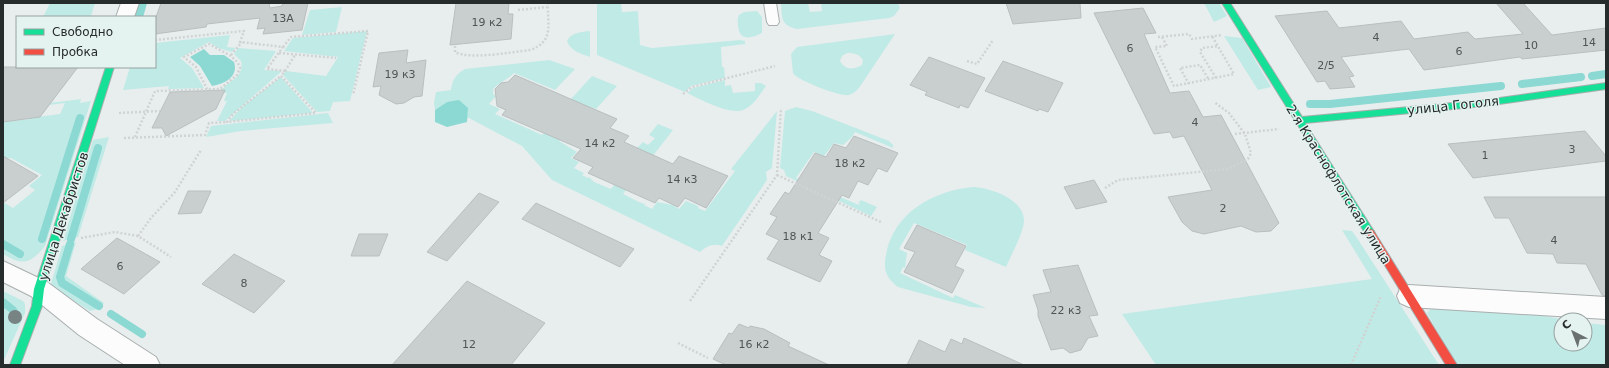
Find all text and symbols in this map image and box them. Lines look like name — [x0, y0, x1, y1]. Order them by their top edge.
house number: 13А — [272, 12, 294, 25]
legend — [16, 16, 156, 68]
house number: 19 к2 — [471, 16, 503, 29]
text: Свободно — [52, 25, 113, 39]
house number: 4 — [1373, 31, 1380, 44]
house number: 14 — [1582, 36, 1596, 49]
house number: 10 — [1524, 39, 1538, 52]
house number: 6 — [1127, 42, 1134, 55]
text: Пробка — [52, 45, 98, 59]
house number: 6 — [1456, 45, 1463, 58]
house number: 2/5 — [1317, 59, 1335, 72]
house number: 19 к3 — [384, 68, 416, 81]
street label: улица Гоголя — [1406, 93, 1500, 118]
street label: 2-я Краснофлотская улица — [1283, 102, 1394, 267]
house number: 4 — [1192, 116, 1199, 129]
house number: 14 к2 — [584, 137, 616, 150]
house number: 3 — [1569, 143, 1576, 156]
house number: 1 — [1482, 149, 1489, 162]
street label: улица Декабристов — [36, 150, 91, 282]
house number: 18 к2 — [834, 157, 866, 170]
house number: 14 к3 — [666, 173, 698, 186]
house number: 2 — [1220, 202, 1227, 215]
house number: 18 к1 — [782, 230, 814, 243]
house number: 4 — [1551, 234, 1558, 247]
house number: 6 — [117, 260, 124, 273]
house number: 8 — [241, 277, 248, 290]
house number: 22 к3 — [1050, 304, 1082, 317]
north arrow — [1553, 312, 1593, 352]
text: С — [1559, 317, 1574, 332]
house number: 12 — [462, 338, 476, 351]
house number: 16 к2 — [738, 338, 770, 351]

